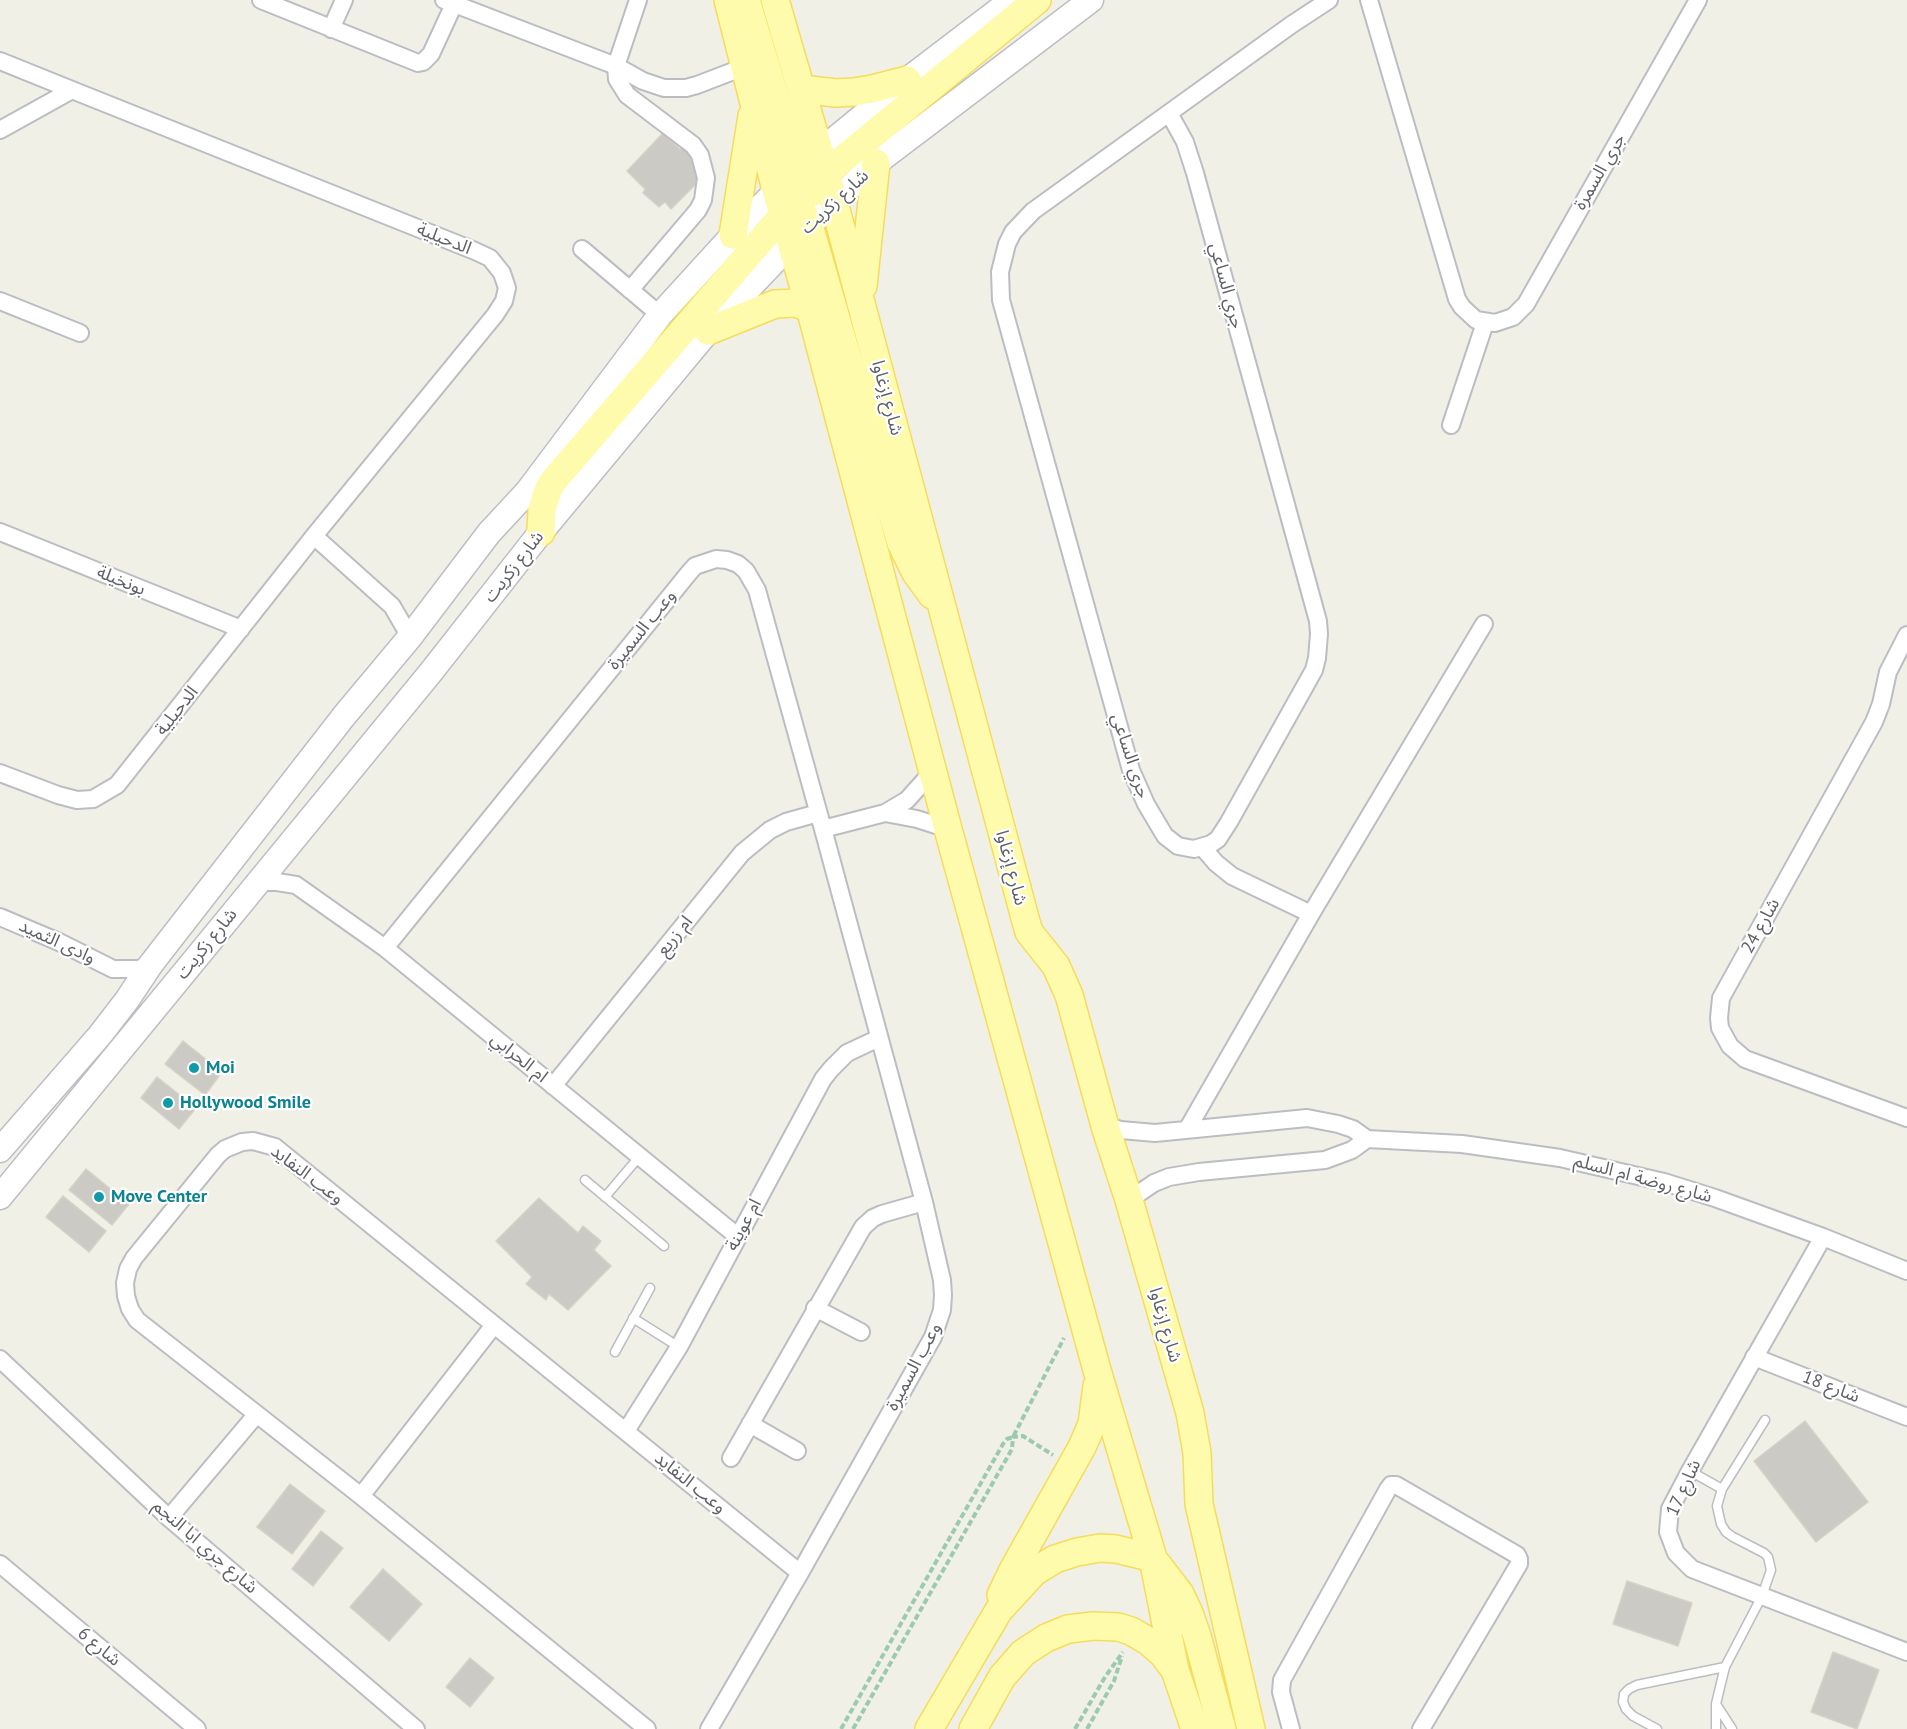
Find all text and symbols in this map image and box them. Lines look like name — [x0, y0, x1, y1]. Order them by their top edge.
street label: جري السمرة — [1570, 130, 1630, 214]
street label: شارع زكريت — [797, 165, 873, 239]
street label: الدحيلية — [414, 218, 474, 260]
street label: جري الساعي — [1204, 241, 1248, 331]
street label: شارع إزغاوا — [867, 358, 907, 438]
street label: شارع زكريت — [479, 527, 549, 607]
street label: بونخيلة — [94, 562, 148, 600]
street label: وعب السميرة — [603, 586, 681, 674]
street label: الدحيلية — [151, 682, 203, 740]
street label: جري الساعي — [1106, 711, 1154, 801]
street label: شارع إزغاوا — [991, 828, 1031, 908]
street label: شارع 24 — [1737, 895, 1785, 957]
street label: شارع زكريت — [172, 904, 242, 984]
street label: ام زريع — [652, 912, 698, 960]
street label: وادى الثميد — [15, 915, 99, 969]
street label: ام الحرابي — [486, 1028, 552, 1088]
place label: Moi — [206, 1057, 235, 1079]
marker: Moi — [187, 1061, 201, 1075]
place label: Hollywood Smile — [180, 1092, 311, 1114]
marker: Hollywood Smile — [161, 1096, 175, 1110]
street label: وعب النفايد — [266, 1141, 348, 1209]
street label: شارع روضة ام السلم — [1572, 1150, 1714, 1208]
place label: Move Center — [111, 1186, 207, 1208]
marker: Move Center — [92, 1190, 106, 1204]
street label: ام عوينة — [721, 1195, 767, 1255]
street label: شارع إزغاوا — [1144, 1285, 1186, 1365]
street label: وعب السميرة — [882, 1319, 946, 1415]
street label: شارع 18 — [1799, 1366, 1863, 1408]
street label: وعب النفايد — [650, 1448, 730, 1518]
street label: شارع 17 — [1662, 1456, 1706, 1520]
street label: شارع جري ابا النجم — [148, 1496, 262, 1598]
street label: شارع 6 — [73, 1623, 125, 1671]

